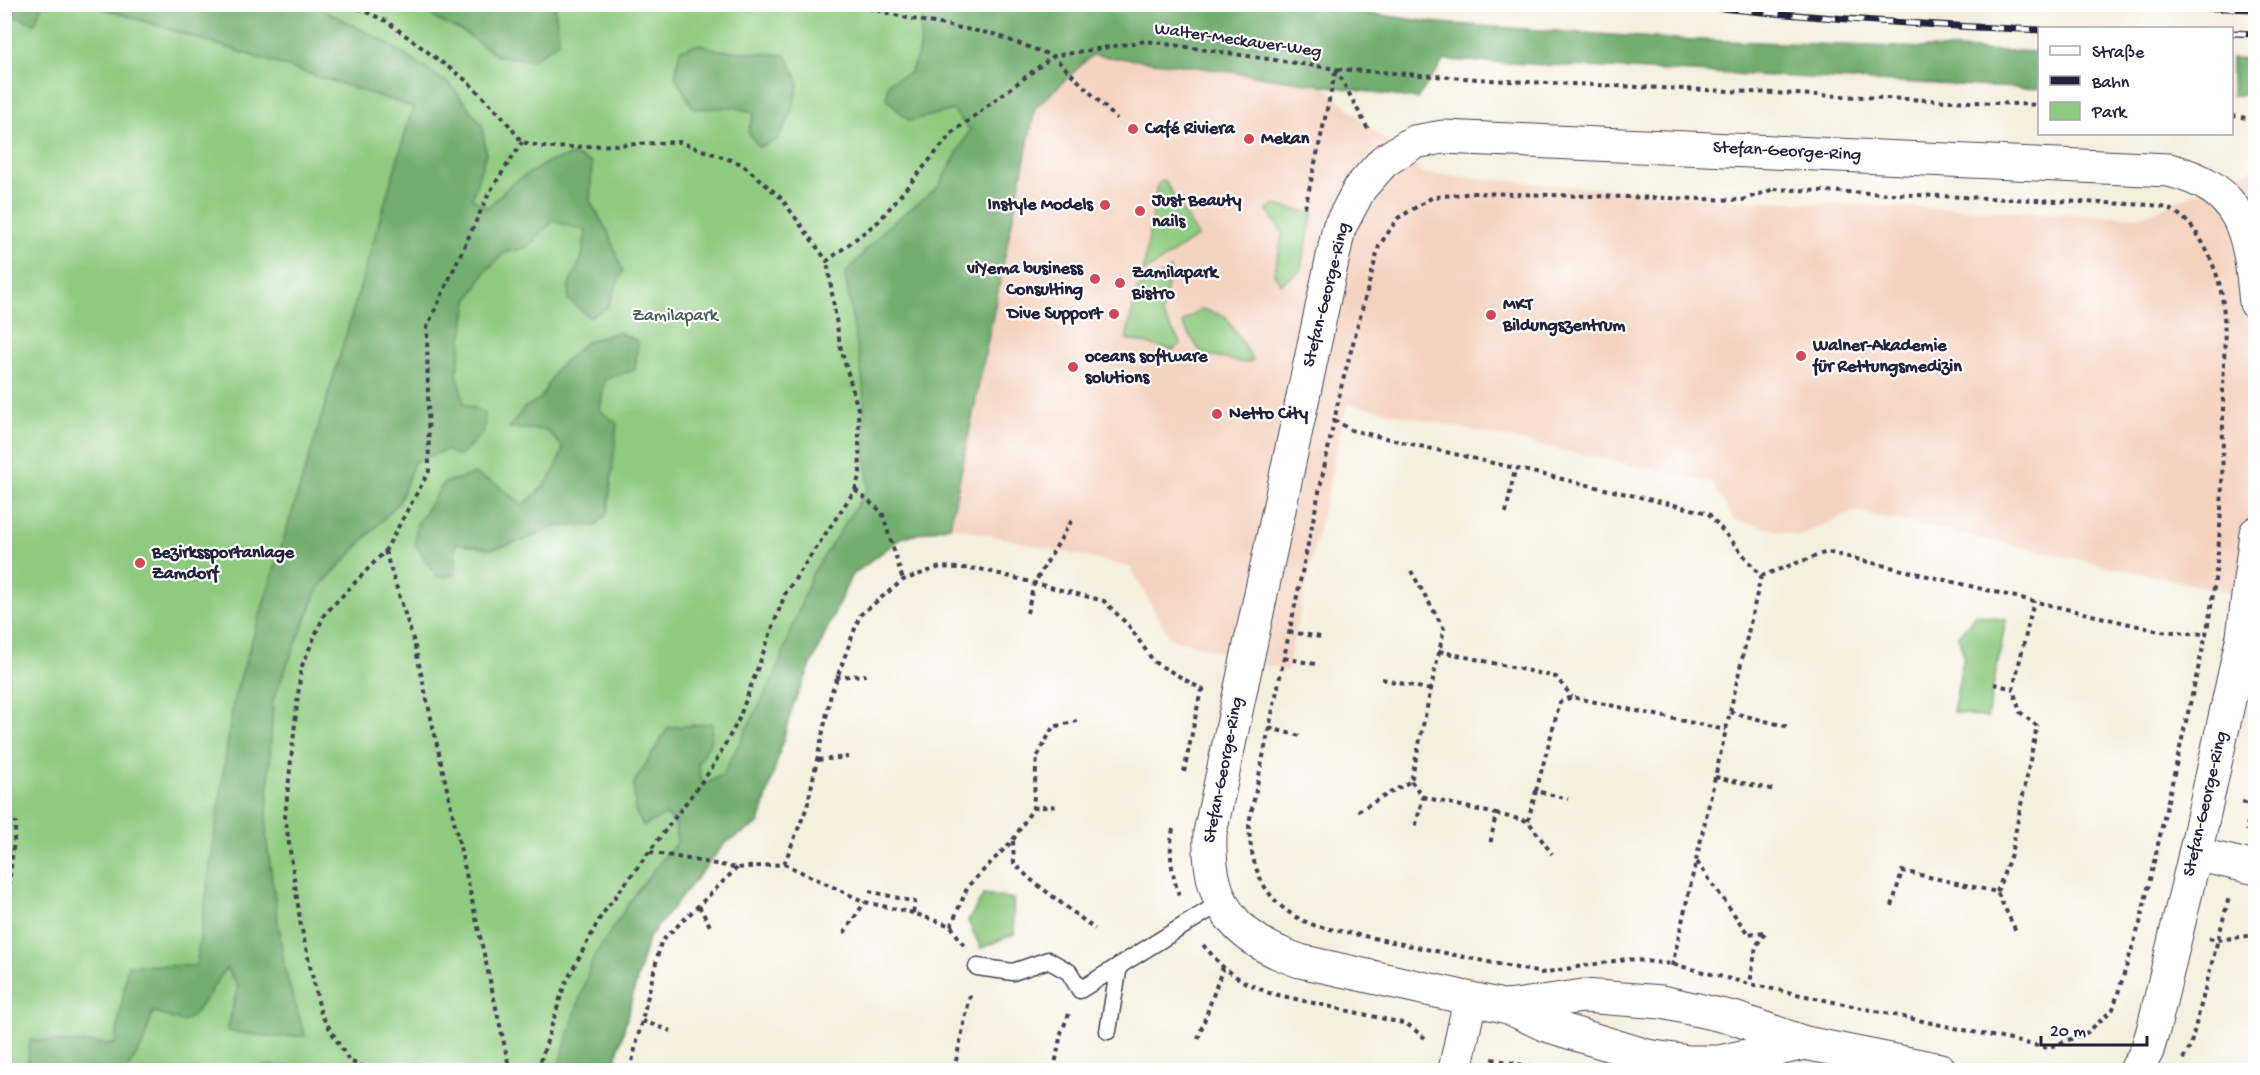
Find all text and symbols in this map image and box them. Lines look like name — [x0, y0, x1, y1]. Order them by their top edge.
street label: Walter-Meckauer-Weg — [1153, 19, 1323, 63]
legend — [2038, 27, 2233, 135]
text: Straße — [2092, 43, 2145, 64]
text: Bahn — [2091, 73, 2130, 94]
text: Park — [2091, 103, 2128, 124]
place label: Café Riviera — [1144, 119, 1236, 140]
marker: Café Riviera — [1126, 122, 1140, 136]
place label: Mekan — [1261, 129, 1310, 150]
marker: Mekan — [1242, 132, 1256, 146]
street label: Stefan-George-Ring — [1712, 138, 1862, 166]
place label: Just Beauty nails — [1151, 191, 1241, 233]
place label: Instyle Models — [988, 195, 1094, 216]
marker: Instyle Models — [1098, 198, 1112, 212]
marker: Just Beauty nails — [1133, 204, 1147, 218]
street label: Stefan-George-Ring — [1299, 220, 1355, 370]
place label: viYema business Consulting — [966, 259, 1084, 301]
place label: Zamilapark Bistro — [1131, 263, 1220, 305]
marker: viYema business Consulting — [1088, 272, 1102, 286]
marker: Zamilapark Bistro — [1113, 276, 1127, 290]
place label: MKT Bildungszentrum — [1502, 295, 1625, 337]
place label: Dive Support — [1005, 304, 1104, 325]
park label: Zamilapark — [632, 306, 720, 327]
marker: Dive Support — [1107, 307, 1121, 321]
marker: MKT Bildungszentrum — [1484, 308, 1498, 322]
place label: Walner-Akademie für Rettungsmedizin — [1812, 336, 1962, 378]
place label: oceans software solutions — [1084, 347, 1208, 389]
marker: Walner-Akademie für Rettungsmedizin — [1794, 349, 1808, 363]
marker: oceans software solutions — [1066, 360, 1080, 374]
place label: Netto City — [1229, 404, 1308, 425]
marker: Netto City — [1210, 407, 1224, 421]
place label: Bezirkssportanlage Zamdorf — [151, 543, 295, 585]
marker: Bezirkssportanlage Zamdorf — [133, 556, 147, 570]
street label: Stefan-George-Ring — [1200, 695, 1248, 845]
street label: Stefan-George-Ring — [2179, 729, 2233, 879]
scale bar — [2041, 1009, 2148, 1047]
text: 20 m — [2050, 1022, 2086, 1043]

